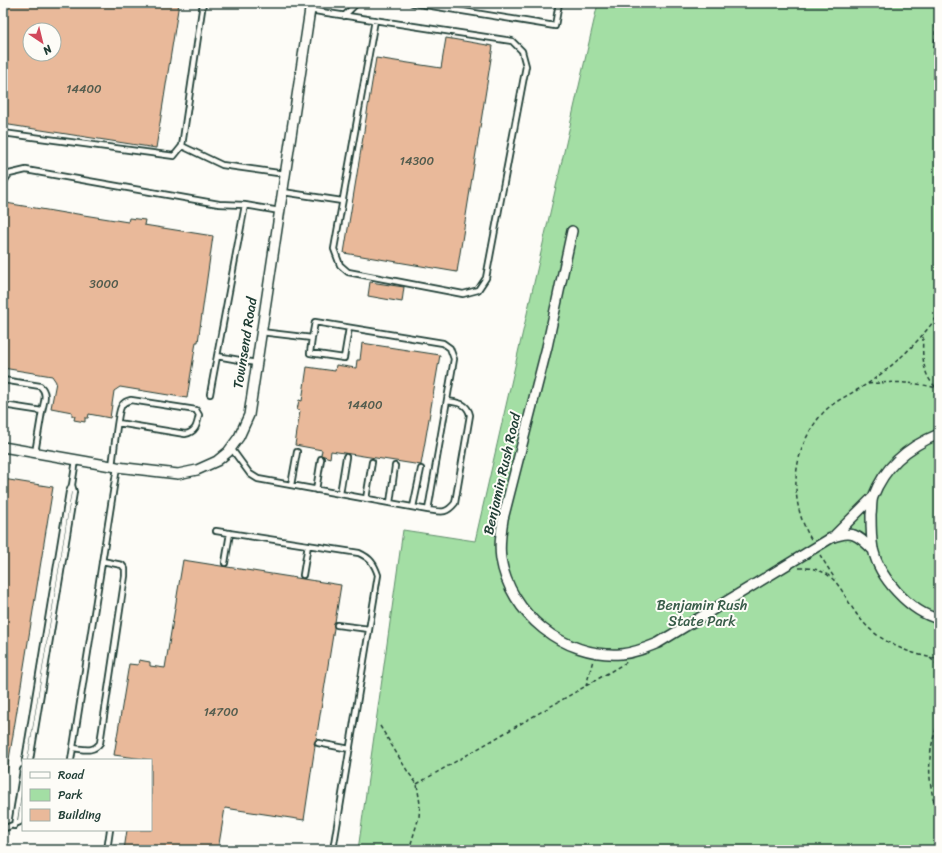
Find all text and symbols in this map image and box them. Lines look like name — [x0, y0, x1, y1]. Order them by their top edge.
north arrow — [22, 22, 62, 62]
text: N — [39, 39, 57, 60]
house number: 14400 — [66, 78, 102, 100]
house number: 14300 — [400, 150, 435, 172]
house number: 3000 — [89, 273, 119, 295]
street label: Townsend Road — [225, 294, 265, 390]
house number: 14400 — [347, 394, 383, 416]
street label: Benjamin Rush Road — [476, 409, 529, 537]
park label: Benjamin Rush State Park — [657, 593, 747, 634]
house number: 14700 — [204, 701, 239, 723]
legend — [22, 759, 152, 831]
text: Road — [58, 764, 85, 786]
text: Park — [58, 784, 83, 806]
text: Building — [58, 804, 101, 826]

